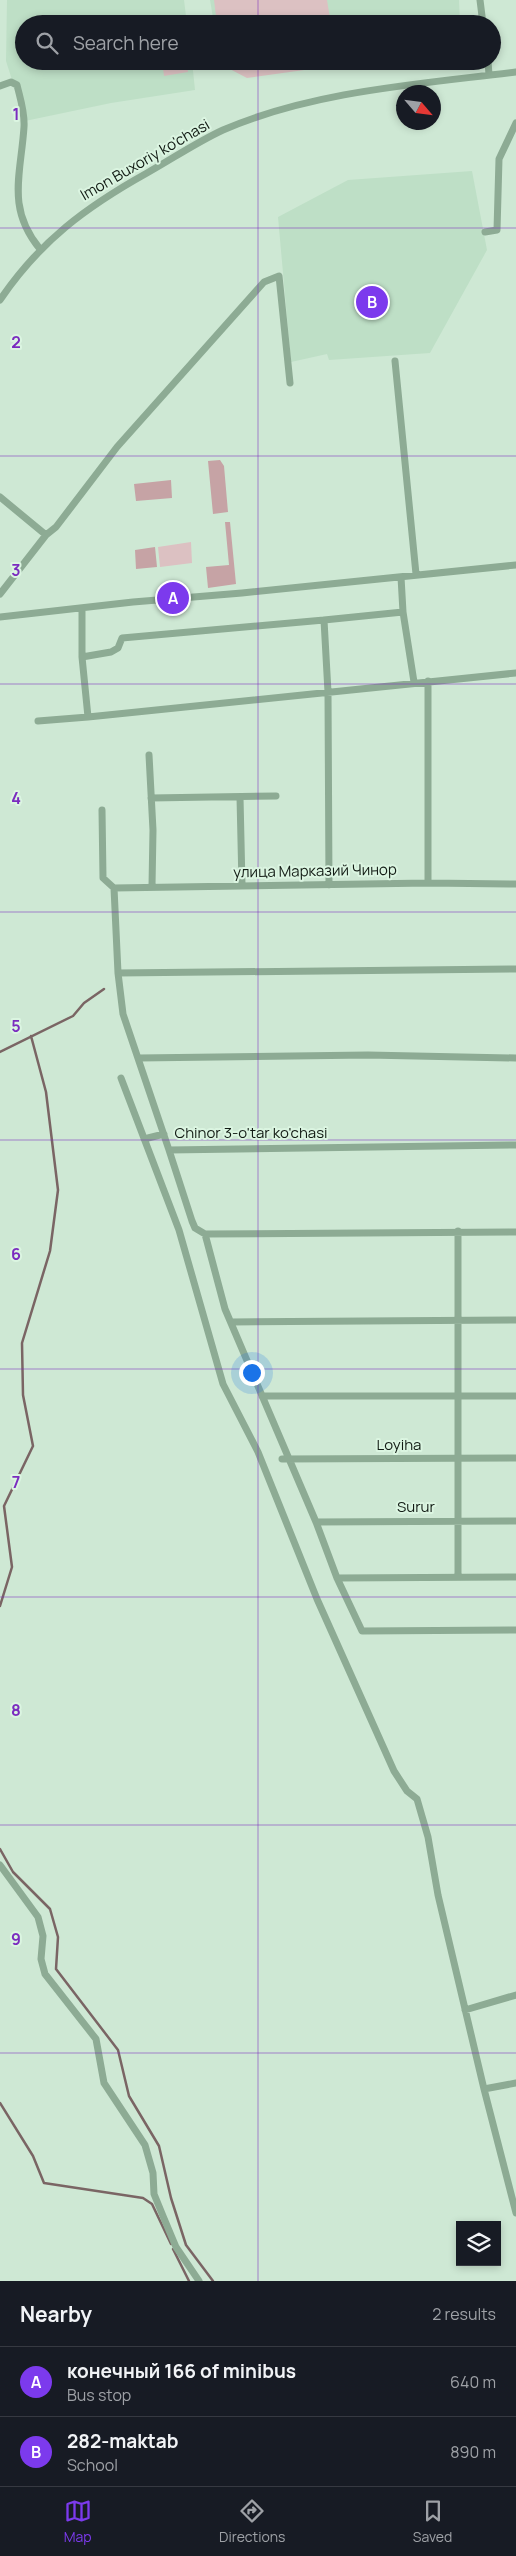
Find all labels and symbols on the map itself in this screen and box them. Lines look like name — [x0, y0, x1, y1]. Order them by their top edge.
north arrow — [396, 85, 441, 130]
text: 1 — [12, 103, 20, 125]
street label: Imon Buxoriy ko'chasi — [76, 114, 213, 205]
pin: B — [356, 283, 388, 321]
text: 2 — [11, 331, 21, 353]
text: 3 — [11, 559, 21, 581]
pin: A — [157, 579, 189, 617]
text: 4 — [11, 787, 21, 809]
street label: улица Марказий Чинор — [233, 859, 397, 882]
text: 5 — [11, 1015, 21, 1037]
street label: Chinor 3-o'tar ko'chasi — [174, 1122, 328, 1143]
text: 6 — [11, 1243, 21, 1265]
your location — [239, 1360, 265, 1386]
street label: Loyiha — [377, 1434, 421, 1455]
text: 7 — [12, 1471, 20, 1493]
street label: Surur — [397, 1496, 436, 1517]
text: 8 — [11, 1699, 21, 1721]
text: 9 — [11, 1928, 21, 1950]

